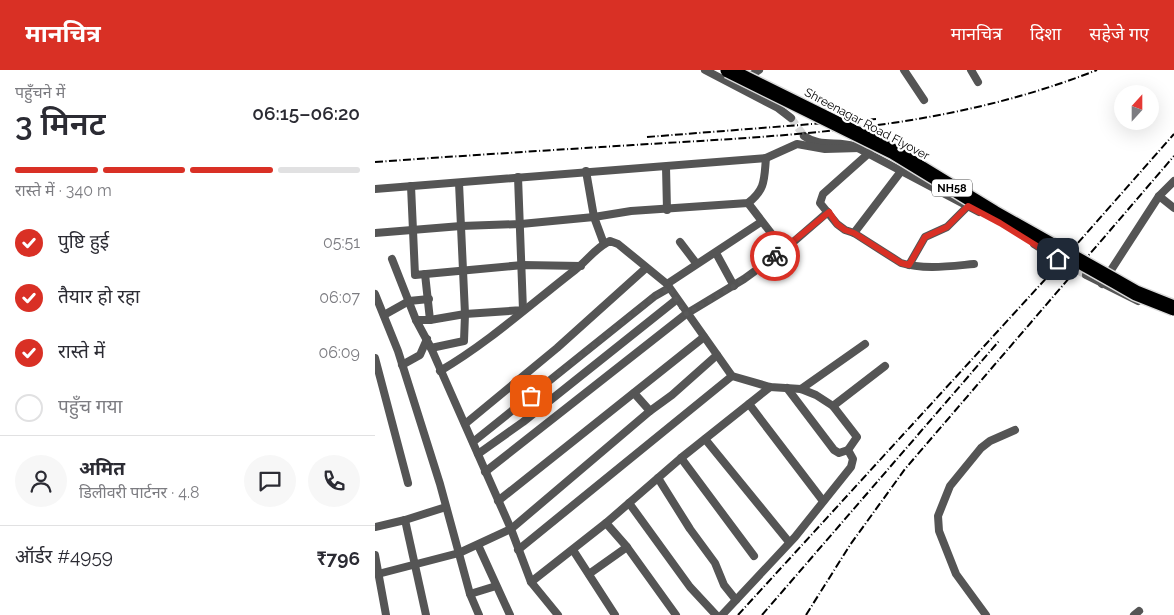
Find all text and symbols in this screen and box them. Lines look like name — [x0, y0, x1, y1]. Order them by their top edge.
text: मानचित्र — [25, 19, 101, 48]
text: मानचित्र — [951, 23, 1002, 44]
text: दिशा — [1030, 23, 1061, 44]
text: सहेजे गए — [1089, 23, 1149, 44]
text: पहुँचने में — [15, 83, 65, 102]
street label: Shreenagar Road Flyover — [802, 85, 933, 163]
north arrow — [1114, 85, 1159, 130]
map controls — [1114, 85, 1159, 130]
text: 06:15–06:20 — [252, 102, 360, 124]
text: 3 मिनट — [15, 105, 105, 142]
road number: NH58 — [932, 180, 972, 196]
text: रास्ते में · 340 m — [15, 181, 112, 200]
icon: check — [15, 229, 43, 257]
text: पुष्टि हुई — [58, 230, 109, 252]
courier — [750, 231, 800, 281]
text: 05:51 — [323, 233, 360, 252]
pin — [1037, 238, 1079, 280]
icon: bike — [761, 242, 789, 270]
icon: home — [1044, 245, 1072, 273]
icon: check — [15, 284, 43, 312]
text: तैयार हो रहा — [58, 285, 140, 307]
text: 06:07 — [319, 288, 360, 307]
icon: check — [15, 339, 43, 367]
text: रास्ते में — [58, 340, 105, 362]
text: 06:09 — [318, 343, 360, 362]
pin — [510, 375, 552, 417]
icon: bag — [517, 382, 545, 410]
text: पहुँच गया — [58, 395, 122, 417]
button: person — [15, 455, 67, 507]
button: chat — [244, 455, 296, 507]
button: phone — [308, 455, 360, 507]
text: अमित — [79, 457, 125, 479]
text: डिलीवरी पार्टनर · 4.8 — [79, 483, 200, 502]
text: ऑर्डर #4959 — [15, 545, 113, 567]
text: ₹796 — [316, 547, 360, 569]

